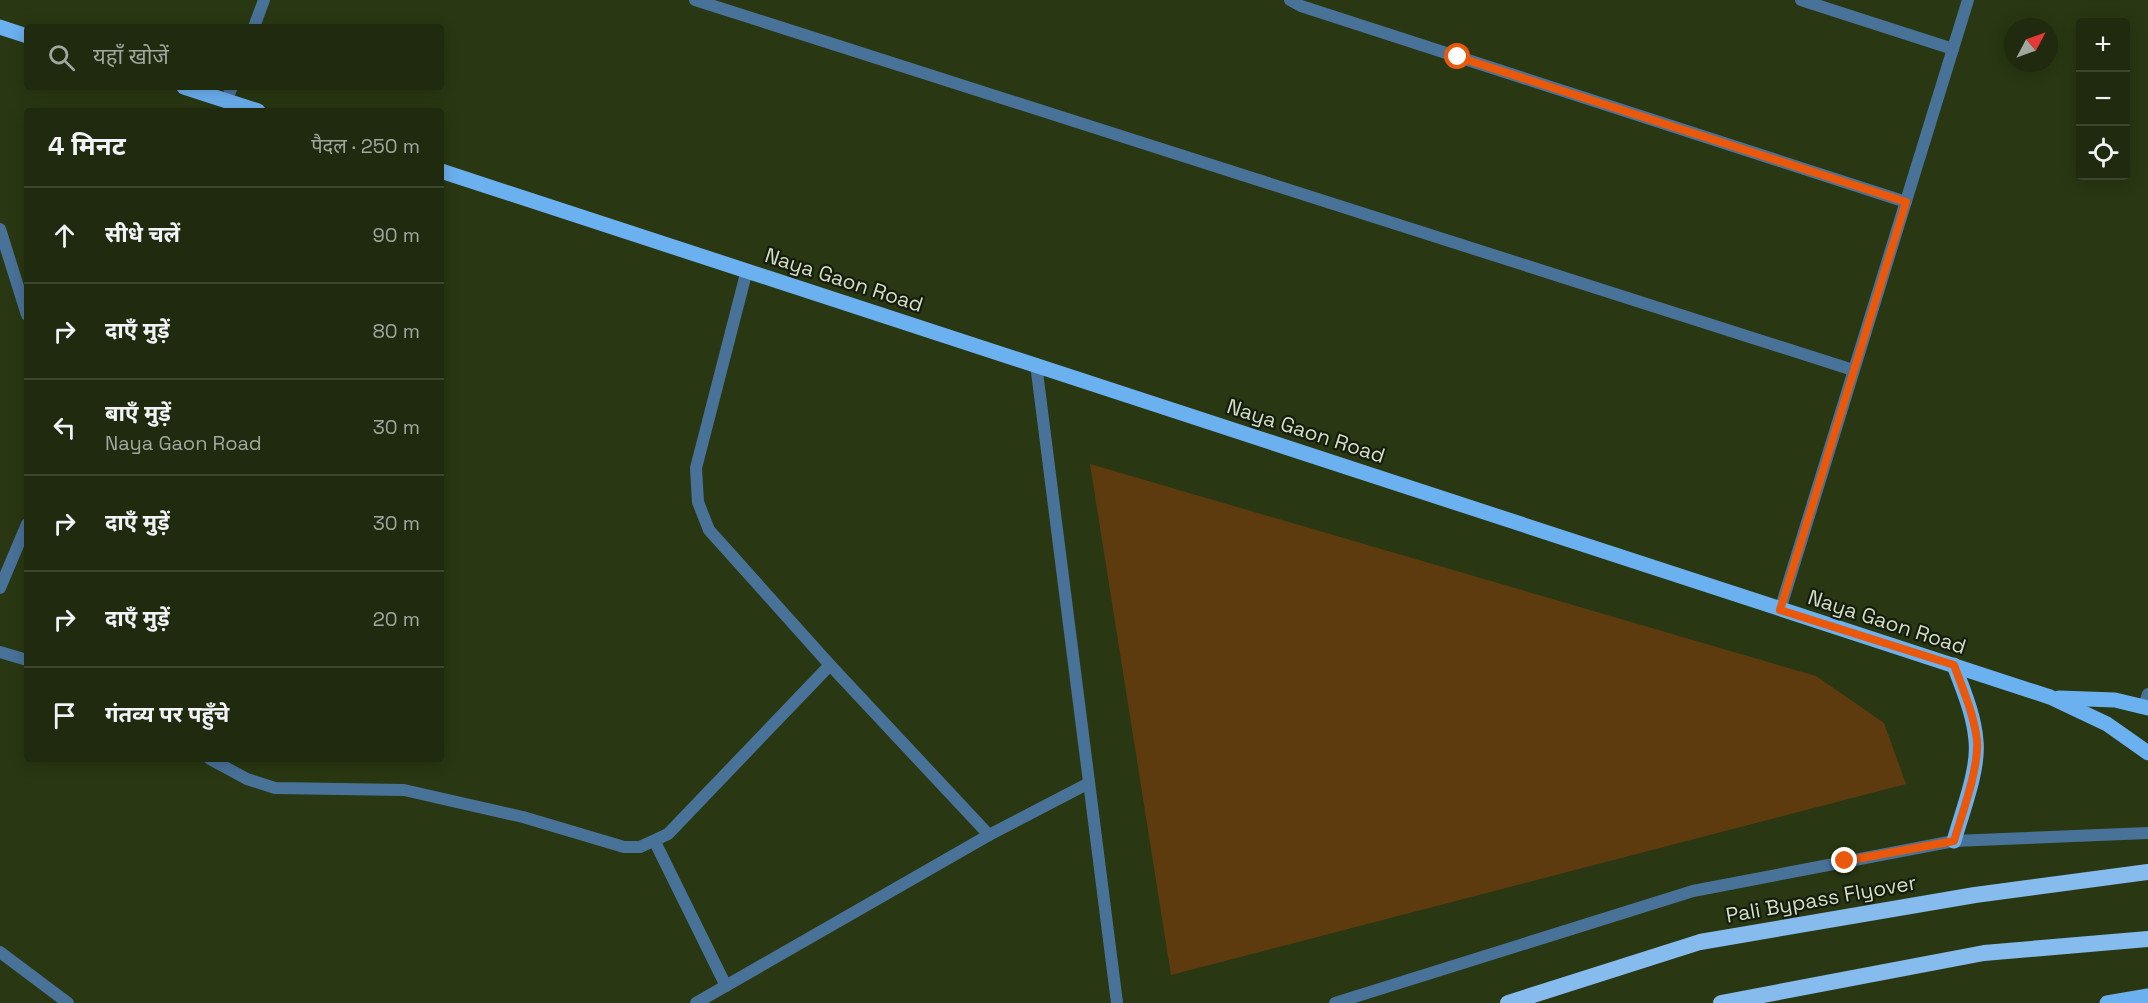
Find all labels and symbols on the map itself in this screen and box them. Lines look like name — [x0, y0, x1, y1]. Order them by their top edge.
north arrow — [2004, 18, 2058, 72]
route start — [1444, 43, 1470, 69]
street label: Naya Gaon Road — [762, 241, 927, 318]
street label: Naya Gaon Road — [1224, 392, 1389, 469]
street label: Naya Gaon Road — [1805, 583, 1970, 660]
route end — [1831, 847, 1857, 873]
street label: Pali Bypass Flyover — [1724, 868, 1918, 929]

